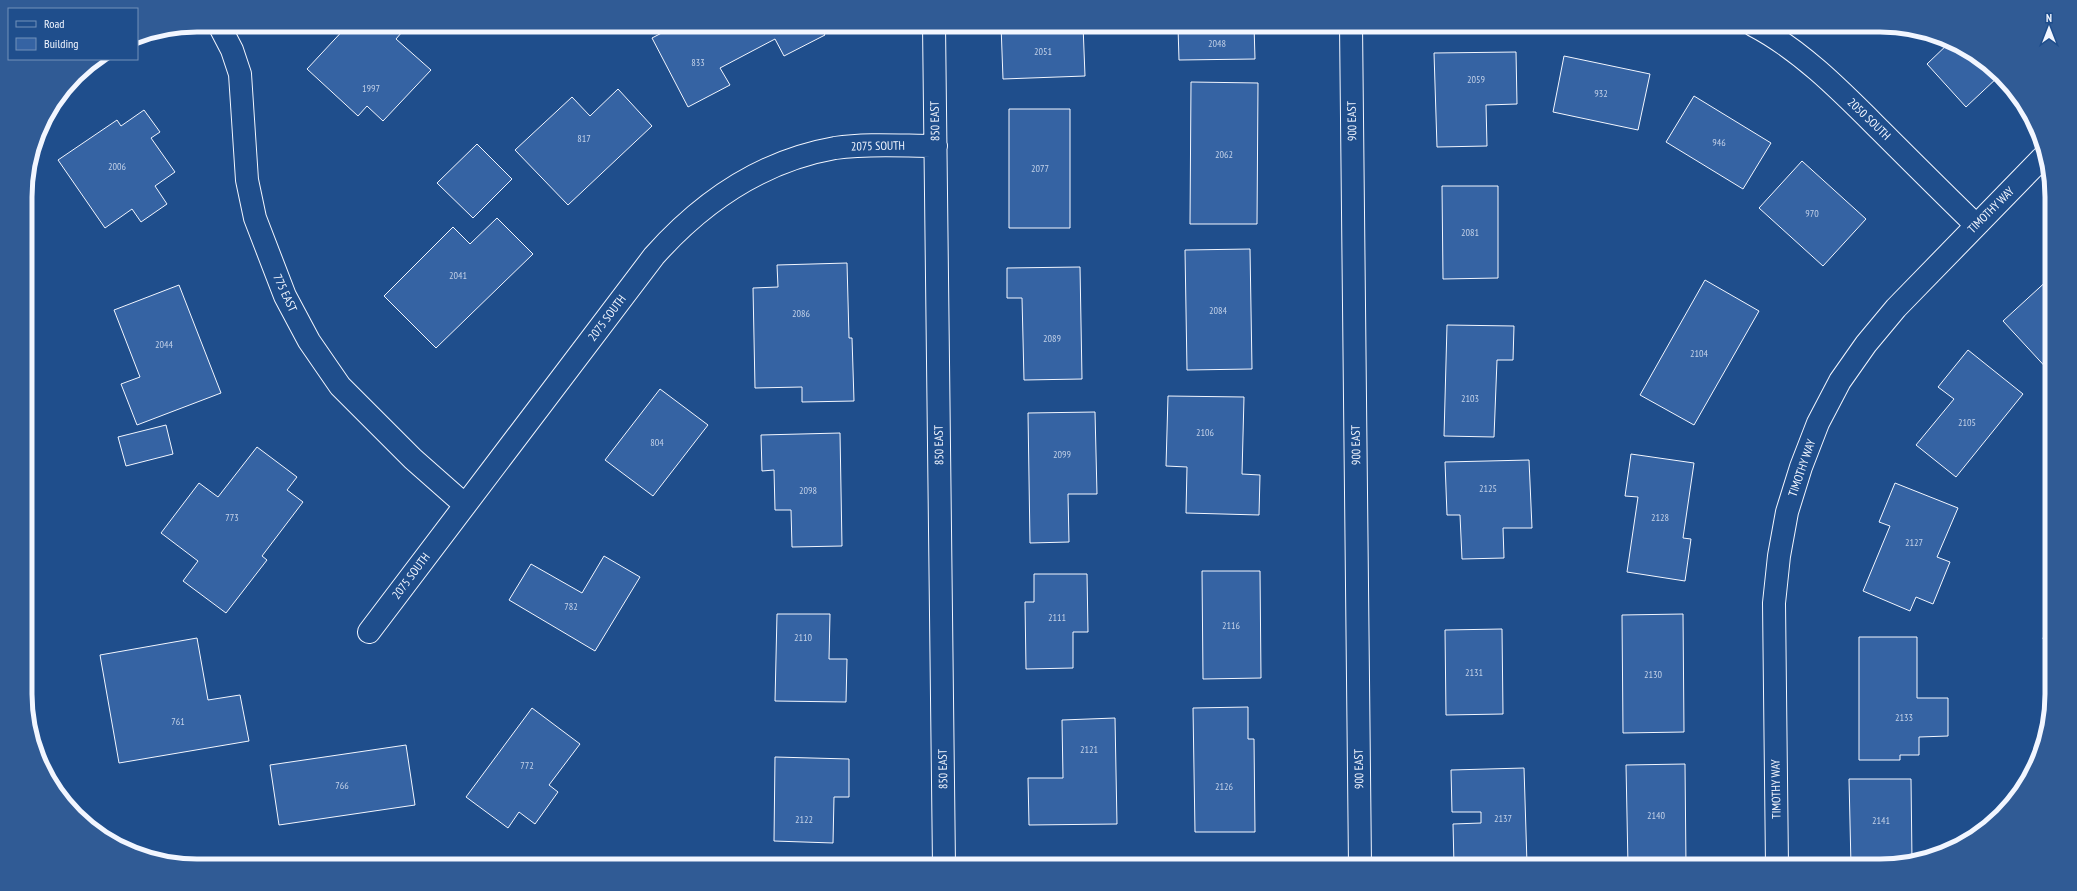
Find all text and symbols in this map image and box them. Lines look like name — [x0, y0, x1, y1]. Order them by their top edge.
legend — [8, 8, 138, 60]
north arrow — [2029, 8, 2069, 48]
text: N — [2046, 11, 2052, 25]
text: Road — [44, 16, 64, 31]
text: Building — [44, 36, 79, 51]
house number: 2048 — [1208, 37, 1226, 50]
house number: 2051 — [1034, 45, 1052, 58]
house number: 833 — [691, 56, 705, 69]
house number: 2059 — [1467, 73, 1485, 86]
house number: 1997 — [362, 82, 380, 95]
house number: 932 — [1594, 87, 1608, 100]
street label: 2050 SOUTH — [1845, 95, 1894, 143]
street label: 850 EAST — [927, 100, 942, 141]
street label: 900 EAST — [1344, 100, 1359, 141]
house number: 817 — [577, 132, 591, 145]
house number: 946 — [1712, 136, 1726, 149]
street label: 2075 SOUTH — [851, 138, 905, 153]
house number: 2062 — [1215, 148, 1233, 161]
house number: 2006 — [108, 160, 127, 173]
house number: 2077 — [1031, 162, 1049, 175]
street label: TIMOTHY WAY — [1964, 183, 2017, 236]
house number: 970 — [1805, 207, 1819, 220]
house number: 2081 — [1461, 226, 1479, 239]
house number: 2041 — [449, 269, 467, 282]
street label: 775 EAST — [270, 271, 301, 315]
street label: 2075 SOUTH — [584, 292, 629, 344]
house number: 2084 — [1209, 304, 1228, 317]
house number: 2086 — [792, 307, 811, 320]
house number: 2089 — [1043, 332, 1061, 345]
house number: 2044 — [155, 338, 174, 351]
house number: 2104 — [1690, 347, 1709, 360]
house number: 2103 — [1461, 392, 1479, 405]
house number: 2105 — [1958, 416, 1976, 429]
street label: 850 EAST — [931, 424, 946, 465]
street label: 900 EAST — [1348, 424, 1363, 465]
house number: 2106 — [1196, 426, 1215, 439]
house number: 804 — [650, 436, 664, 449]
street label: TIMOTHY WAY — [1785, 437, 1818, 498]
house number: 2099 — [1053, 448, 1071, 461]
house number: 2125 — [1479, 482, 1497, 495]
house number: 2098 — [799, 484, 817, 497]
house number: 773 — [225, 511, 239, 524]
house number: 2128 — [1651, 511, 1669, 524]
house number: 2127 — [1905, 536, 1923, 549]
street label: 2075 SOUTH — [388, 550, 433, 602]
house number: 782 — [564, 600, 578, 613]
house number: 2111 — [1048, 611, 1066, 624]
house number: 2116 — [1222, 619, 1241, 632]
house number: 2110 — [794, 631, 813, 644]
house number: 2131 — [1465, 666, 1483, 679]
house number: 2130 — [1644, 668, 1663, 681]
house number: 2133 — [1895, 711, 1913, 724]
house number: 761 — [171, 715, 185, 728]
house number: 2121 — [1080, 743, 1098, 756]
street label: 850 EAST — [935, 748, 950, 789]
street label: 900 EAST — [1351, 748, 1366, 789]
house number: 772 — [520, 759, 534, 772]
street label: TIMOTHY WAY — [1767, 759, 1784, 819]
house number: 766 — [335, 779, 349, 792]
house number: 2126 — [1215, 780, 1234, 793]
house number: 2140 — [1647, 809, 1666, 822]
house number: 2137 — [1494, 812, 1512, 825]
house number: 2122 — [795, 813, 813, 826]
house number: 2141 — [1872, 814, 1890, 827]

